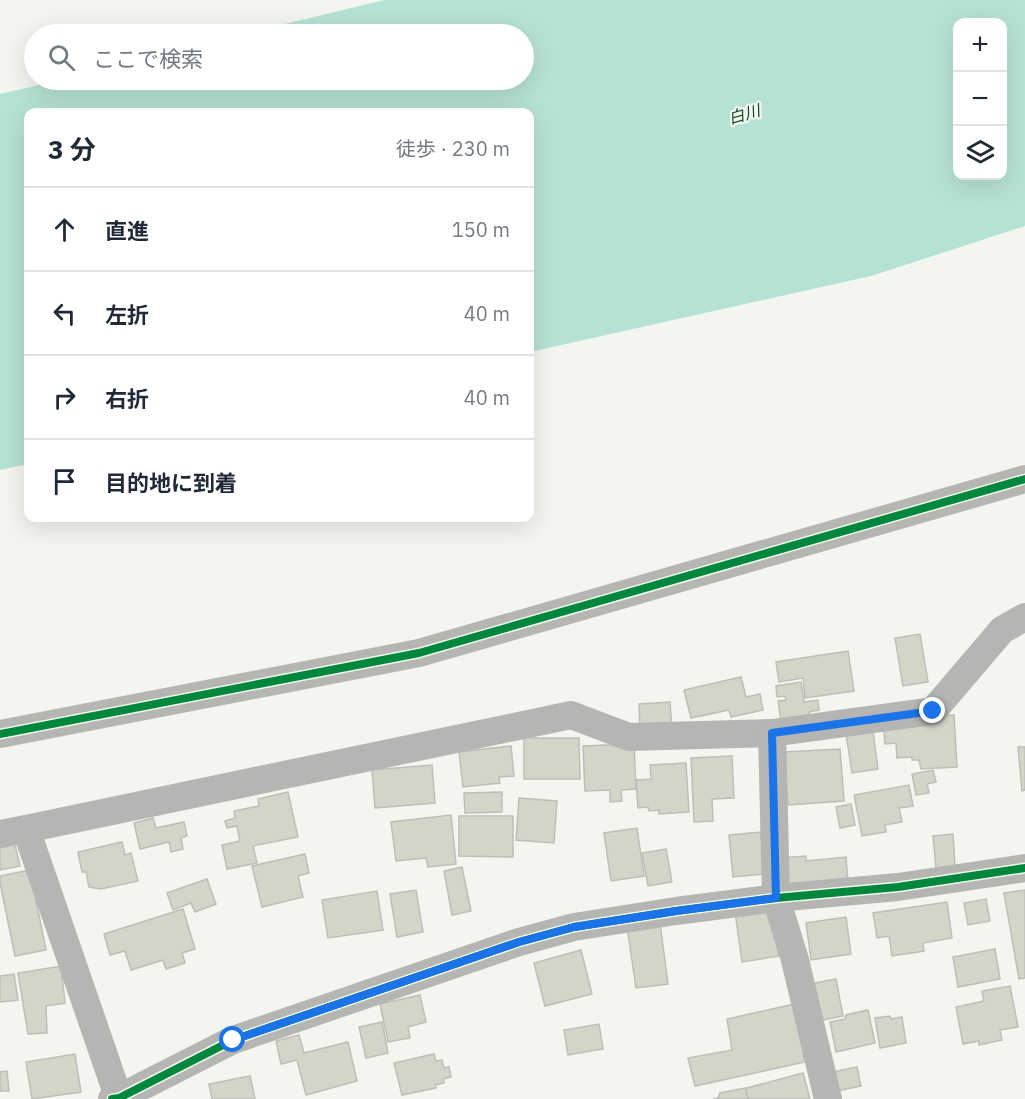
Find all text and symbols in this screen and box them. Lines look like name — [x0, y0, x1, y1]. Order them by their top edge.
map controls — [953, 18, 1007, 180]
button: + — [953, 18, 1007, 72]
search box — [24, 24, 534, 90]
icon: search — [45, 41, 78, 74]
text: ここで検索 — [93, 44, 203, 73]
button: − — [953, 72, 1007, 126]
water label: 白川 — [726, 99, 764, 128]
button: layers — [953, 126, 1007, 180]
text: 3 分 — [48, 132, 96, 166]
text: 徒歩 · 230 m — [396, 135, 510, 162]
icon: ahead — [48, 213, 81, 246]
text: 直進 — [105, 216, 149, 245]
text: 150 m — [452, 216, 510, 243]
icon: left — [48, 297, 81, 330]
text: 左折 — [105, 300, 149, 329]
text: 40 m — [464, 300, 510, 327]
icon: right — [48, 381, 81, 414]
text: 右折 — [105, 384, 149, 413]
text: 40 m — [464, 384, 510, 411]
icon: arrive — [48, 465, 81, 498]
text: 目的地に到着 — [105, 468, 237, 497]
route end — [919, 697, 945, 723]
route start — [219, 1026, 245, 1052]

